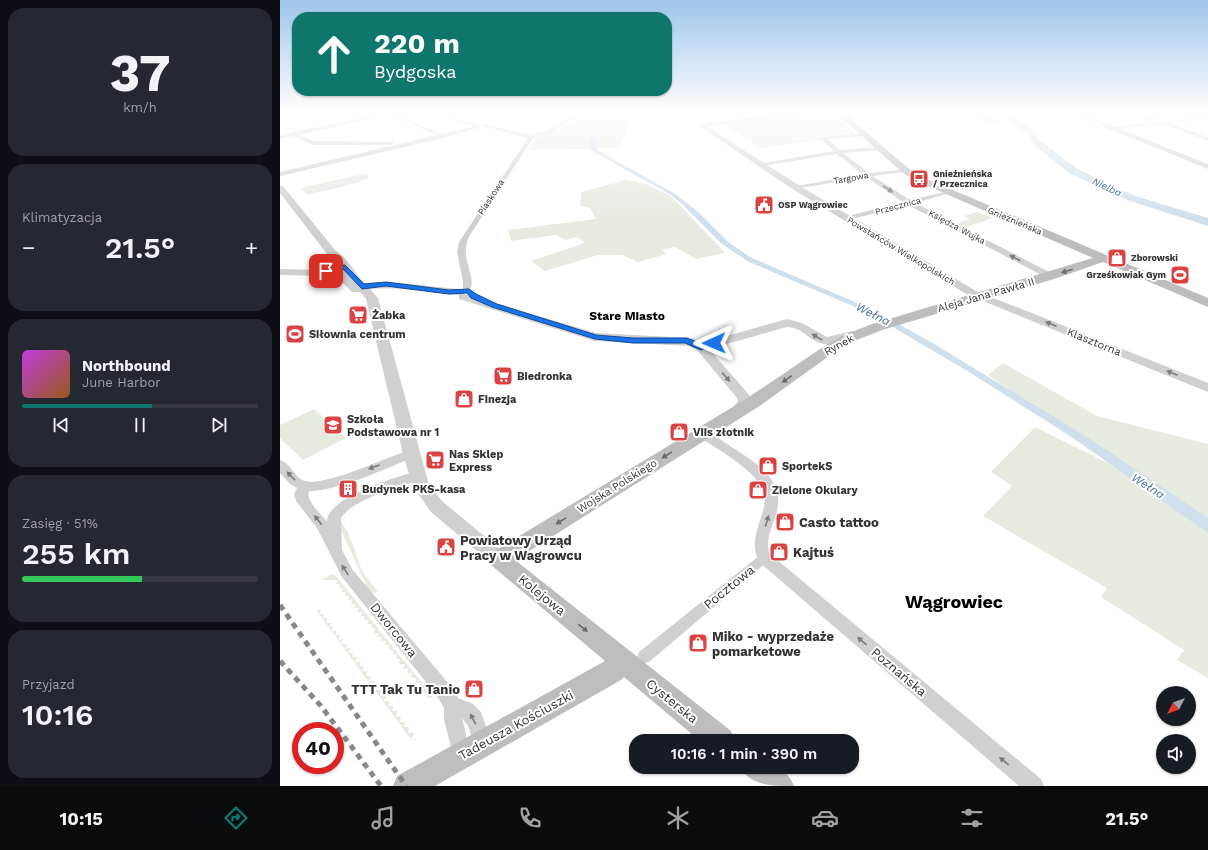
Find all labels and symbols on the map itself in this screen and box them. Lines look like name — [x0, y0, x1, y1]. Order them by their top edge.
bus stop icon: Gnieźnieńska / Przecznica — [908, 168, 930, 190]
place label: Gnieźnieńska / Przecznica — [933, 169, 993, 189]
street label: Targowa — [833, 170, 869, 186]
water label: Nielba — [1091, 175, 1123, 199]
street label: Piaskowa — [476, 177, 506, 217]
one-way arrow — [882, 185, 893, 193]
public building icon: OSP Wągrowiec — [753, 194, 775, 216]
street label: Przecznica — [874, 195, 922, 217]
place label: OSP Wągrowiec — [778, 200, 848, 210]
street label: Gnieźnieńska — [986, 205, 1044, 237]
street label: Księdza Wujka — [927, 208, 987, 246]
street label: Powstańców Wielkopolskich — [845, 215, 957, 287]
shop icon: Zborowski — [1106, 247, 1128, 269]
place label: Zborowski — [1131, 253, 1178, 263]
pin — [309, 254, 343, 288]
one-way arrow — [1010, 255, 1021, 261]
sports icon: Grześkowiak Gym — [1169, 264, 1191, 286]
one-way arrow — [1061, 268, 1073, 274]
place label: Grześkowiak Gym — [1086, 270, 1166, 280]
street label: Aleja Jana Pawła II — [936, 275, 1036, 315]
water label: Wełna — [854, 299, 893, 329]
supermarket icon: Żabka — [347, 304, 369, 326]
place label: Żabka — [372, 309, 406, 322]
district label: Stare Miasto — [589, 309, 665, 323]
one-way arrow — [1045, 321, 1057, 327]
position arrow — [693, 322, 735, 364]
sports icon: Siłownia centrum — [284, 323, 306, 345]
street label: Klasztorna — [1065, 325, 1123, 359]
place label: Siłownia centrum — [309, 328, 406, 341]
street label: Rynek — [822, 332, 856, 358]
one-way arrow — [811, 334, 823, 341]
supermarket icon: Biedronka — [492, 365, 514, 387]
place label: Biedronka — [517, 370, 573, 383]
one-way arrow — [1165, 370, 1177, 376]
one-way arrow — [722, 371, 731, 382]
one-way arrow — [781, 375, 792, 383]
shop icon: Finezja — [453, 388, 475, 410]
place label: Finezja — [478, 393, 517, 406]
place label: Szkoła Podstawowa nr 1 — [347, 413, 439, 439]
school or university icon: Szkoła Podstawowa nr 1 — [322, 414, 344, 436]
shop icon: Viis złotnik — [668, 421, 690, 443]
place label: Viis złotnik — [693, 426, 754, 439]
place label: Nas Sklep Express — [449, 448, 503, 474]
supermarket icon: Nas Sklep Express — [424, 449, 446, 471]
one-way arrow — [661, 452, 673, 459]
shop icon: SportekS — [757, 455, 779, 477]
street label: Wojska Polskiego — [575, 456, 659, 516]
place label: SportekS — [782, 460, 832, 473]
one-way arrow — [368, 465, 380, 471]
water label: Wełna — [1129, 470, 1168, 502]
one-way arrow — [286, 471, 296, 481]
building icon: Budynek PKS-kasa — [337, 478, 359, 500]
shop icon: Zielone Okulary — [747, 479, 769, 501]
place label: Budynek PKS-kasa — [362, 483, 466, 496]
place label: Zielone Okulary — [772, 484, 859, 497]
shop icon: Casto tattoo — [774, 511, 796, 533]
one-way arrow — [314, 515, 322, 526]
one-way arrow — [764, 515, 770, 527]
place label: Casto tattoo — [799, 515, 879, 530]
one-way arrow — [556, 517, 566, 525]
place label: Powiatowy Urząd Pracy w Wagrowcu — [460, 533, 582, 563]
public building icon: Powiatowy Urząd Pracy w Wagrowcu — [435, 536, 457, 558]
shop icon: Kajtuś — [768, 541, 790, 563]
place label: Kajtuś — [793, 545, 834, 560]
street label: Pocztowa — [701, 562, 758, 612]
one-way arrow — [341, 565, 349, 575]
street label: Kolejowa — [515, 571, 569, 619]
district label: Wągrowiec — [905, 591, 1003, 612]
street label: Dworcowa — [367, 600, 421, 661]
one-way arrow — [578, 624, 588, 633]
place label: Miko - wyprzedaże pomarketowe — [712, 629, 834, 659]
shop icon: Miko - wyprzedaże pomarketowe — [687, 632, 709, 654]
one-way arrow — [857, 636, 868, 645]
street label: Poznańska — [868, 645, 930, 700]
street label: Cysterska — [643, 676, 701, 727]
shop icon: TTT Tak Tu Tanio — [463, 678, 485, 700]
place label: TTT Tak Tu Tanio — [351, 682, 460, 697]
north arrow — [1156, 686, 1196, 726]
street label: Tadeusza Kościuszki — [456, 687, 576, 763]
one-way arrow — [470, 713, 477, 725]
speed limit sign: 40 — [292, 722, 344, 774]
one-way arrow — [999, 756, 1010, 765]

